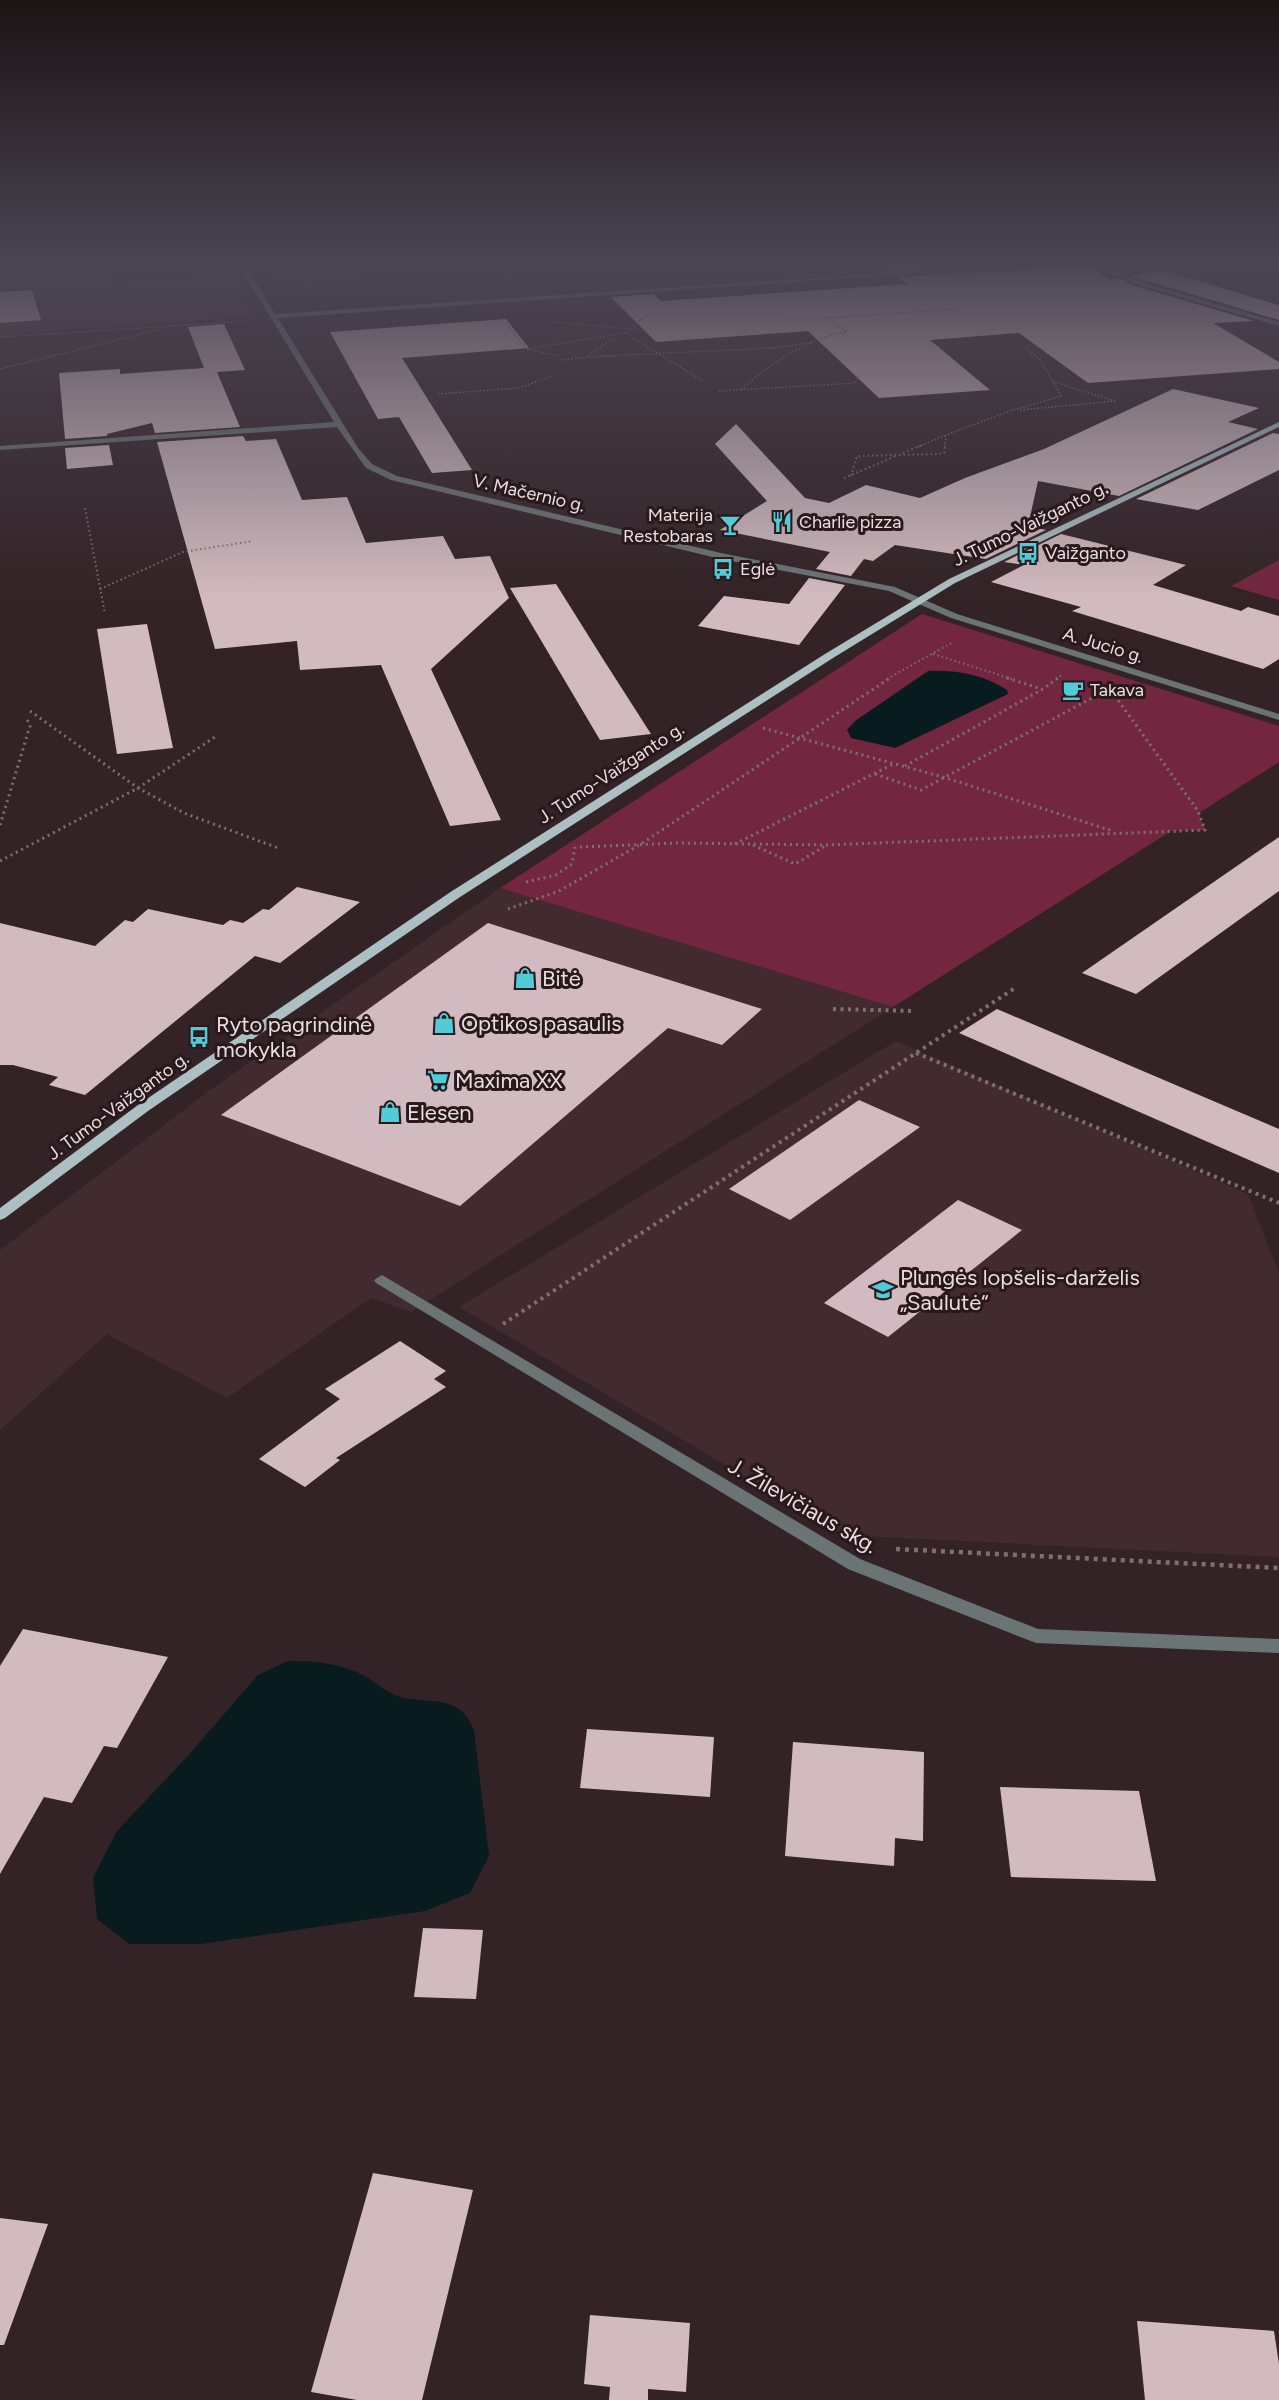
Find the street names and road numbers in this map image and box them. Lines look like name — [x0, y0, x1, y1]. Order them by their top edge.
street label: V. Mačernio g. — [471, 469, 587, 517]
street label: J. Tumo-Vaižganto g. — [949, 477, 1111, 571]
street label: A. Jucio g. — [1060, 622, 1146, 668]
street label: J. Tumo-Vaižganto g. — [534, 718, 688, 828]
street label: J. Tumo-Vaižganto g. — [43, 1047, 193, 1165]
street label: J. Žilevičiaus skg. — [723, 1452, 882, 1559]

